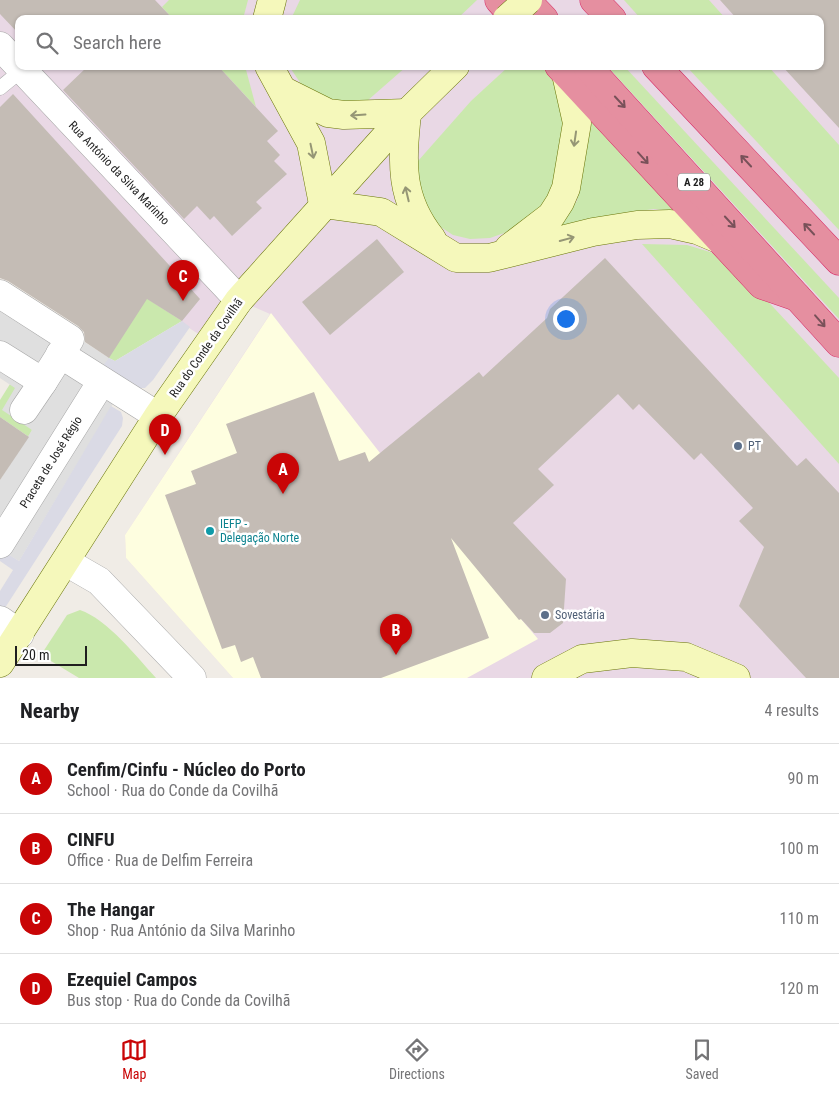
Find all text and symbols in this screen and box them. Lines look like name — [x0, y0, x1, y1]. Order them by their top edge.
search box — [15, 15, 824, 70]
icon: search — [33, 29, 61, 57]
text: Search here — [73, 31, 161, 54]
one-way arrow — [614, 96, 626, 109]
one-way arrow — [350, 110, 366, 119]
street label: Rua António da Silva Marinho — [66, 118, 172, 228]
one-way arrow — [570, 130, 580, 146]
one-way arrow — [308, 142, 317, 158]
one-way arrow — [637, 151, 649, 164]
one-way arrow — [740, 155, 752, 168]
road number: A 28 — [678, 173, 710, 190]
one-way arrow — [402, 186, 411, 202]
one-way arrow — [724, 215, 736, 228]
one-way arrow — [803, 222, 815, 235]
one-way arrow — [559, 234, 575, 243]
pin: C — [167, 260, 199, 301]
street label: Rua do Conde da Covilhã — [166, 296, 246, 400]
your location — [553, 306, 579, 332]
one-way arrow — [814, 314, 825, 327]
street label: Praceta de José Régio — [17, 413, 85, 511]
pin: D — [149, 414, 181, 455]
place label: PT — [748, 439, 761, 453]
marker: PT — [732, 440, 744, 452]
pin: A — [267, 453, 299, 494]
place label: IEFP - Delegação Norte — [220, 517, 300, 545]
marker: IEFP - Delegação Norte — [204, 525, 216, 537]
place label: Sovestária — [555, 608, 605, 622]
marker: Sovestária — [539, 609, 551, 621]
pin: B — [380, 614, 412, 655]
scale bar — [15, 643, 88, 666]
text: 20 m — [22, 647, 50, 663]
text: Nearby — [20, 699, 79, 723]
text: 4 results — [764, 701, 819, 720]
text: Cenfim/Cinfu - Núcleo do Porto — [67, 758, 306, 781]
text: A — [31, 769, 41, 788]
text: 90 m — [787, 769, 819, 788]
text: School · Rua do Conde da Covilhã — [67, 781, 278, 800]
text: CINFU — [67, 828, 114, 851]
text: B — [32, 839, 40, 858]
text: 100 m — [780, 839, 819, 858]
text: Office · Rua de Delfim Ferreira — [67, 851, 253, 870]
text: The Hangar — [67, 898, 155, 921]
text: C — [31, 909, 41, 928]
text: 110 m — [780, 909, 819, 928]
text: Shop · Rua António da Silva Marinho — [67, 921, 295, 940]
text: Ezequiel Campos — [67, 968, 197, 991]
text: D — [31, 979, 41, 998]
text: 120 m — [780, 979, 819, 998]
text: Bus stop · Rua do Conde da Covilhã — [67, 991, 290, 1010]
tab: Map — [120, 1036, 148, 1082]
tab: Directions — [389, 1036, 445, 1082]
tab: Saved — [685, 1036, 719, 1082]

